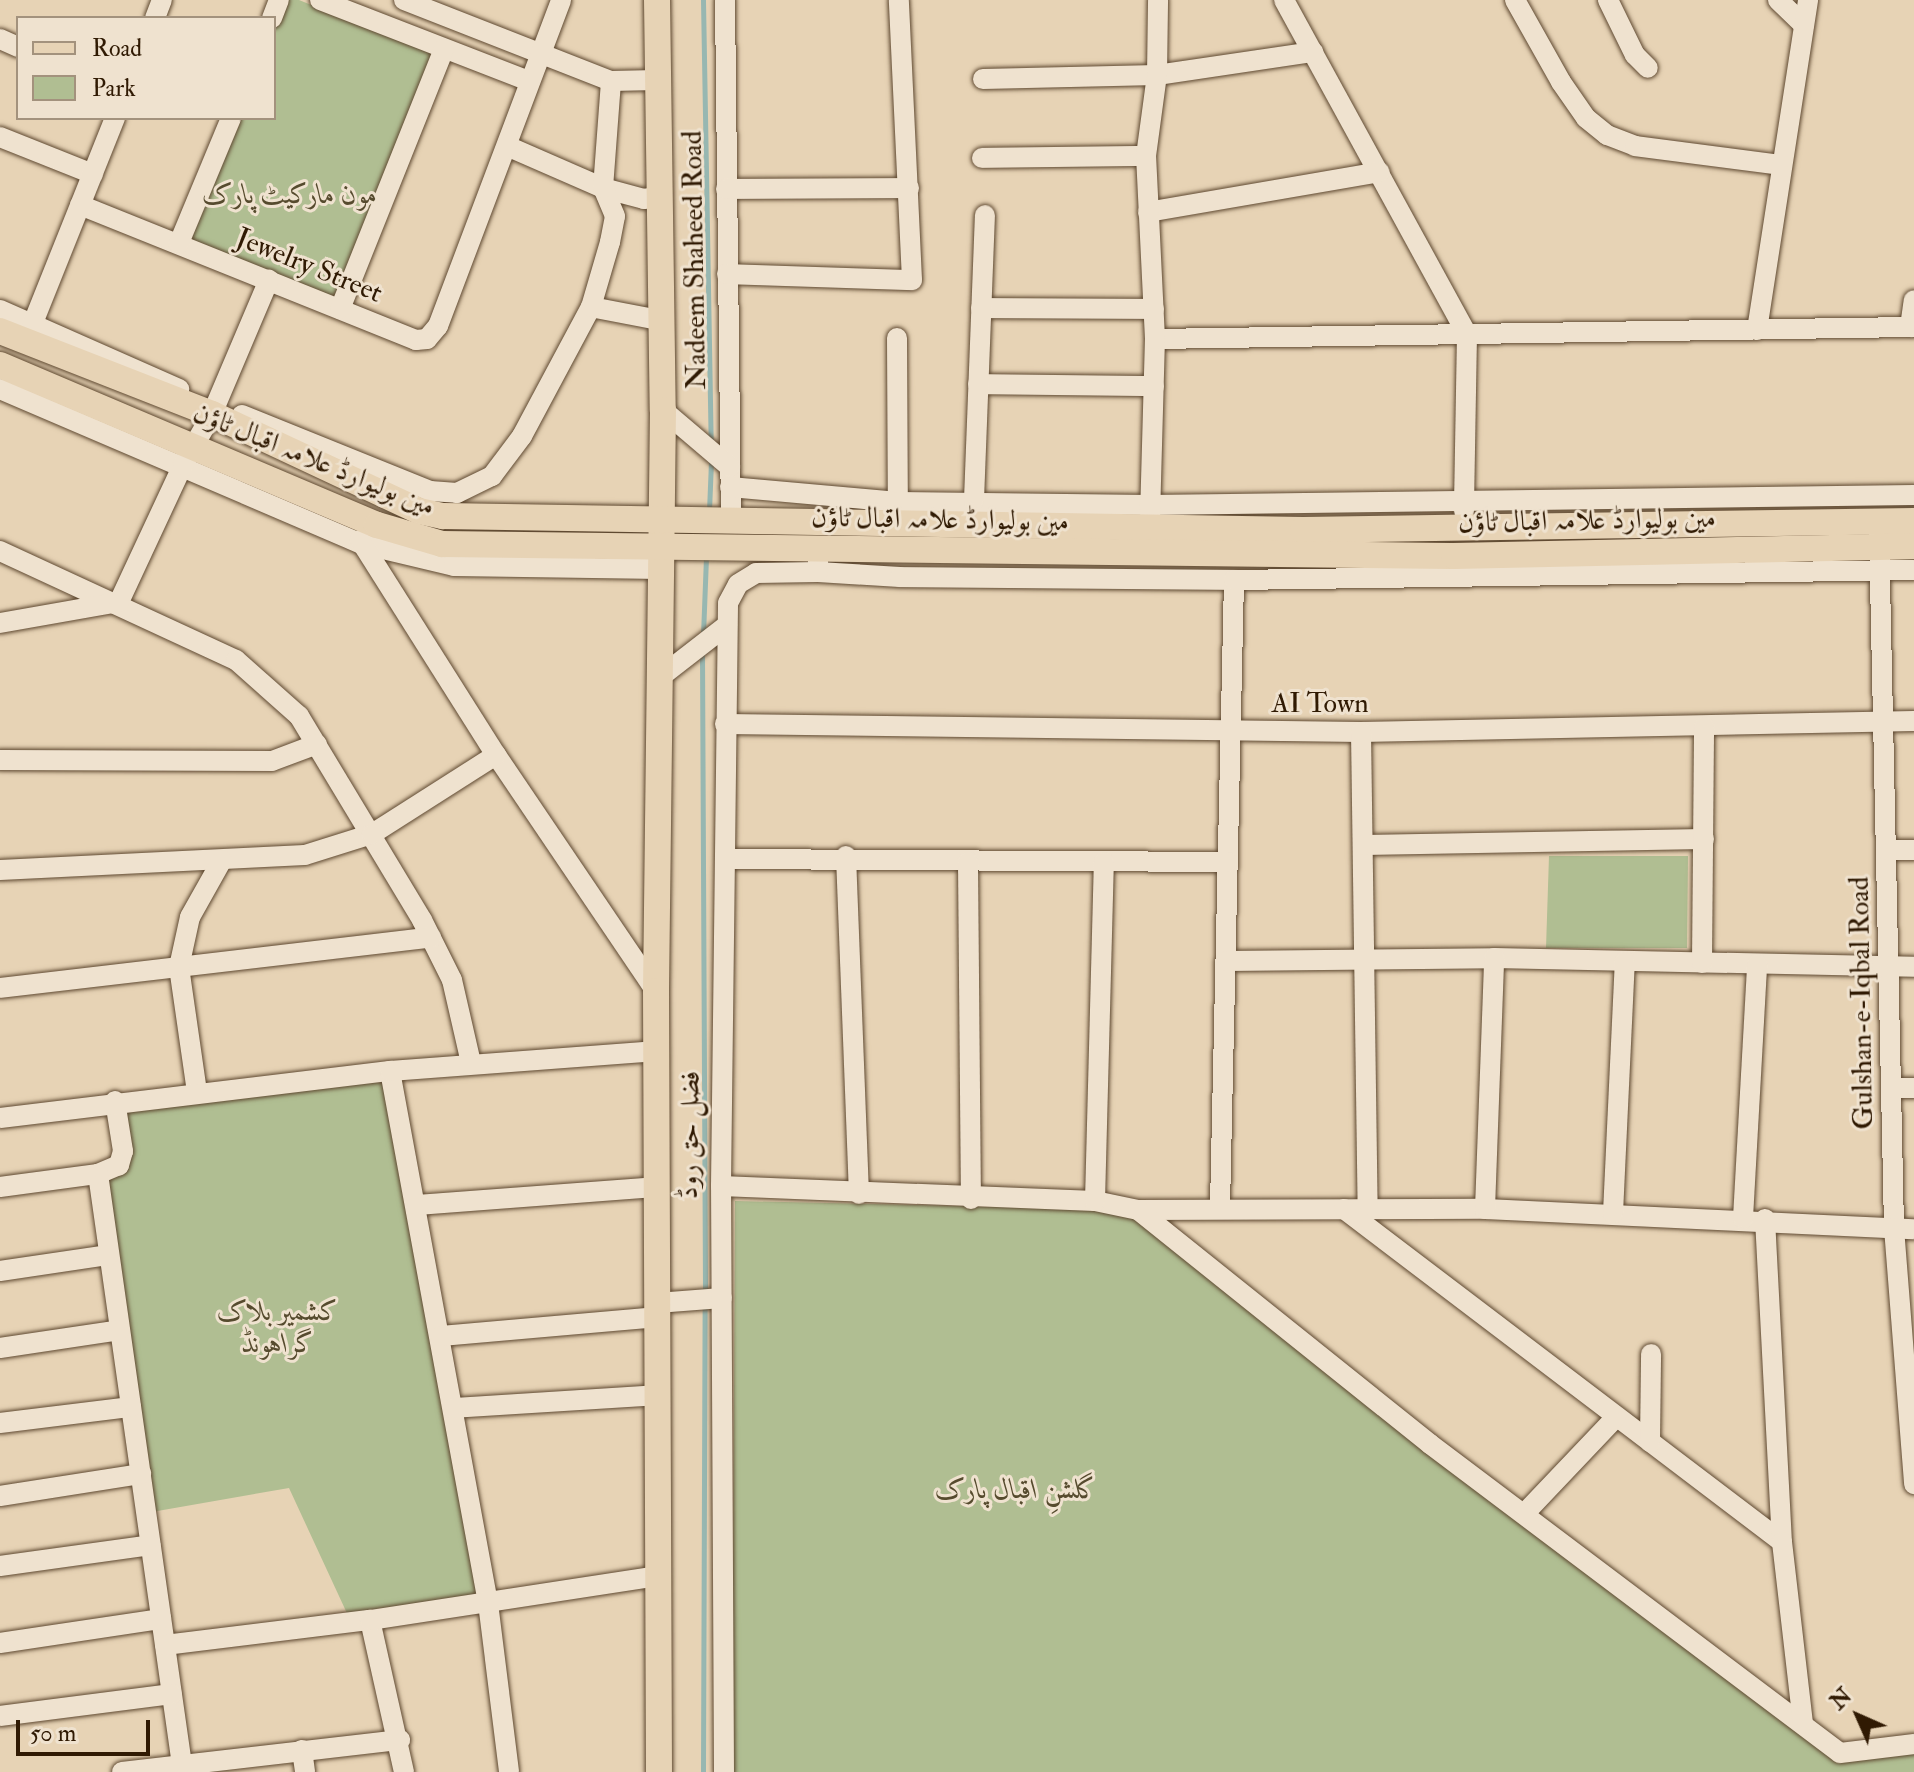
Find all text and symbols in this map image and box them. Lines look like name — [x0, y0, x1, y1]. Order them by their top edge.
legend — [16, 16, 276, 120]
text: Road — [92, 33, 142, 64]
text: Park — [92, 73, 136, 104]
street label: Nadeem Shaheed Road — [676, 130, 714, 390]
park label: مون مارکیٹ پارک — [202, 178, 378, 212]
street label: Jewelry Street — [231, 221, 387, 311]
street label: مین بولیوارڈ علامہ اقبال ٹاؤن — [188, 396, 440, 524]
street label: مین بولیوارڈ علامہ اقبال ٹاؤن — [811, 501, 1069, 539]
street label: مین بولیوارڈ علامہ اقبال ٹاؤن — [1458, 502, 1716, 540]
street label: AI Town — [1271, 687, 1369, 721]
street label: Gulshan-e-Iqbal Road — [1843, 876, 1881, 1130]
street label: فضل حق روڈ — [672, 1070, 708, 1200]
park label: کشمیر بلاک ﮔﺮﺍﮨﻮﻧﮉ — [217, 1295, 341, 1361]
park label: گلشنِ اقبال پارک — [935, 1473, 1099, 1507]
north arrow — [1818, 1676, 1898, 1756]
text: N — [1824, 1682, 1858, 1716]
scale bar — [20, 1704, 154, 1754]
text: 50 m — [30, 1718, 76, 1749]

